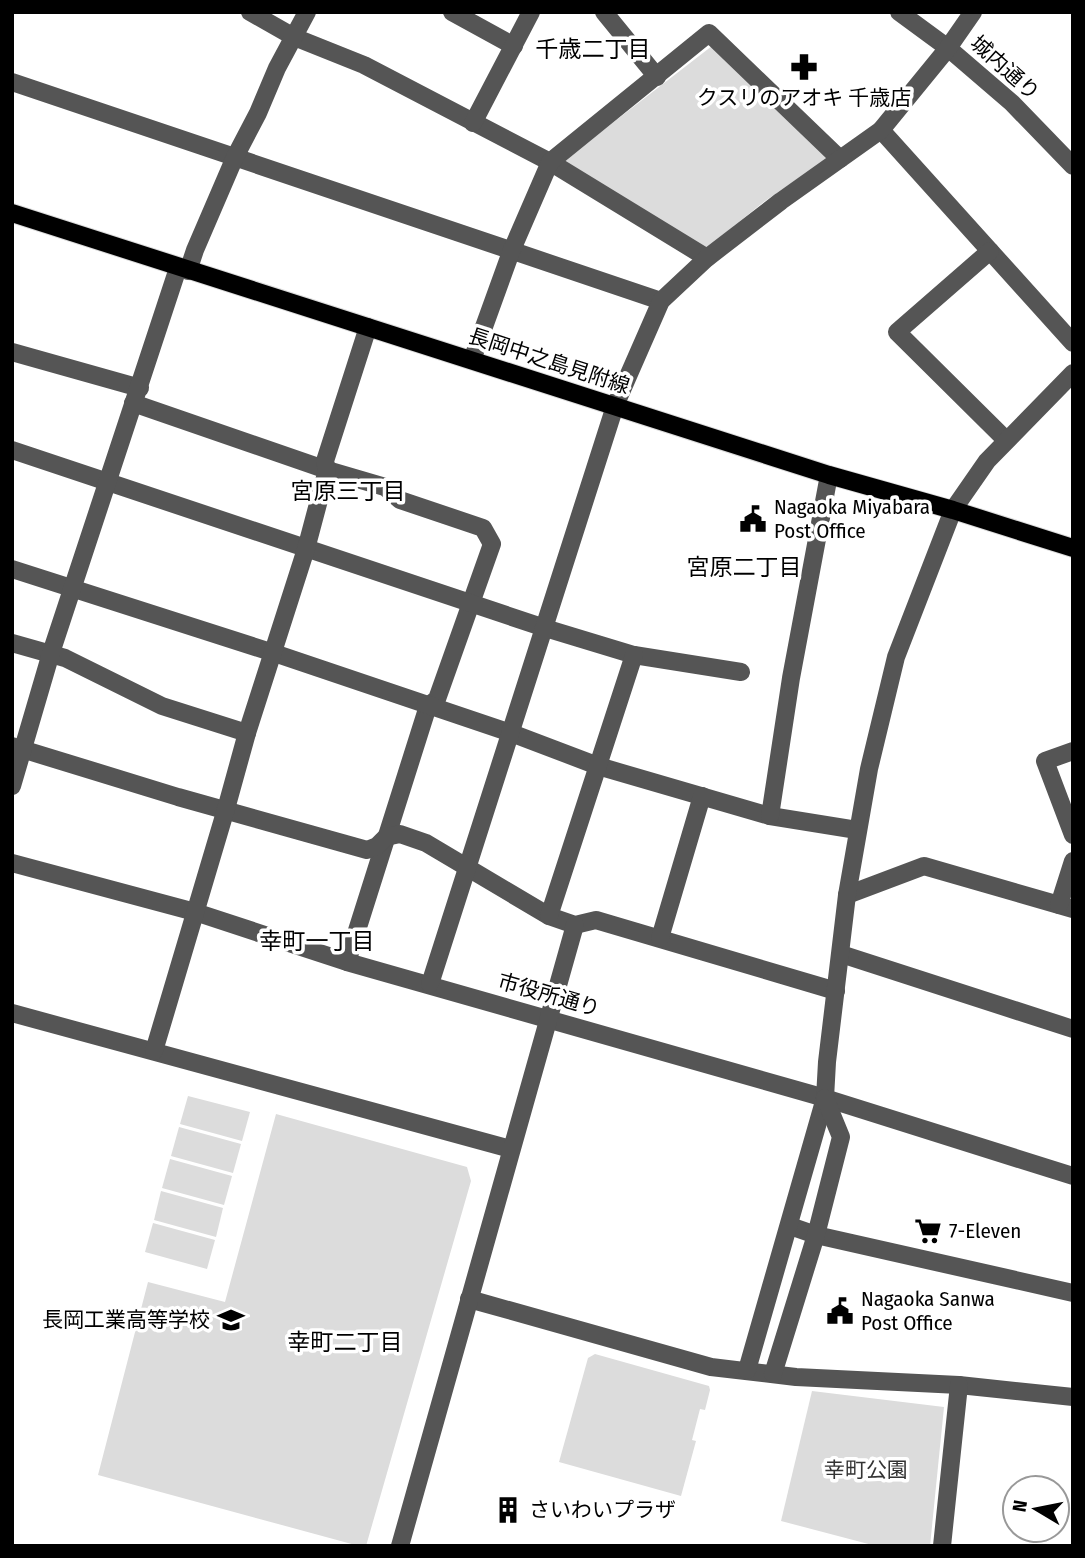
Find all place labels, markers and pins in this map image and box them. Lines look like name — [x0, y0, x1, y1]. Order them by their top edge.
pharmacy icon: クスリのアオキ 千歳店 — [789, 52, 819, 82]
place label: クスリのアオキ 千歳店 — [697, 85, 911, 111]
place label: Nagaoka Miyabara Post Office — [774, 494, 930, 544]
public building icon: Nagaoka Miyabara Post Office — [738, 504, 768, 534]
supermarket icon: 7-Eleven — [913, 1216, 943, 1246]
place label: 7-Eleven — [949, 1218, 1021, 1244]
place label: Nagaoka Sanwa Post Office — [861, 1286, 995, 1336]
public building icon: Nagaoka Sanwa Post Office — [825, 1296, 855, 1326]
school or university icon: 長岡工業高等学校 — [216, 1305, 246, 1335]
place label: 長岡工業高等学校 — [42, 1307, 210, 1333]
building icon: さいわいプラザ — [493, 1495, 523, 1525]
place label: さいわいプラザ — [529, 1497, 676, 1523]

